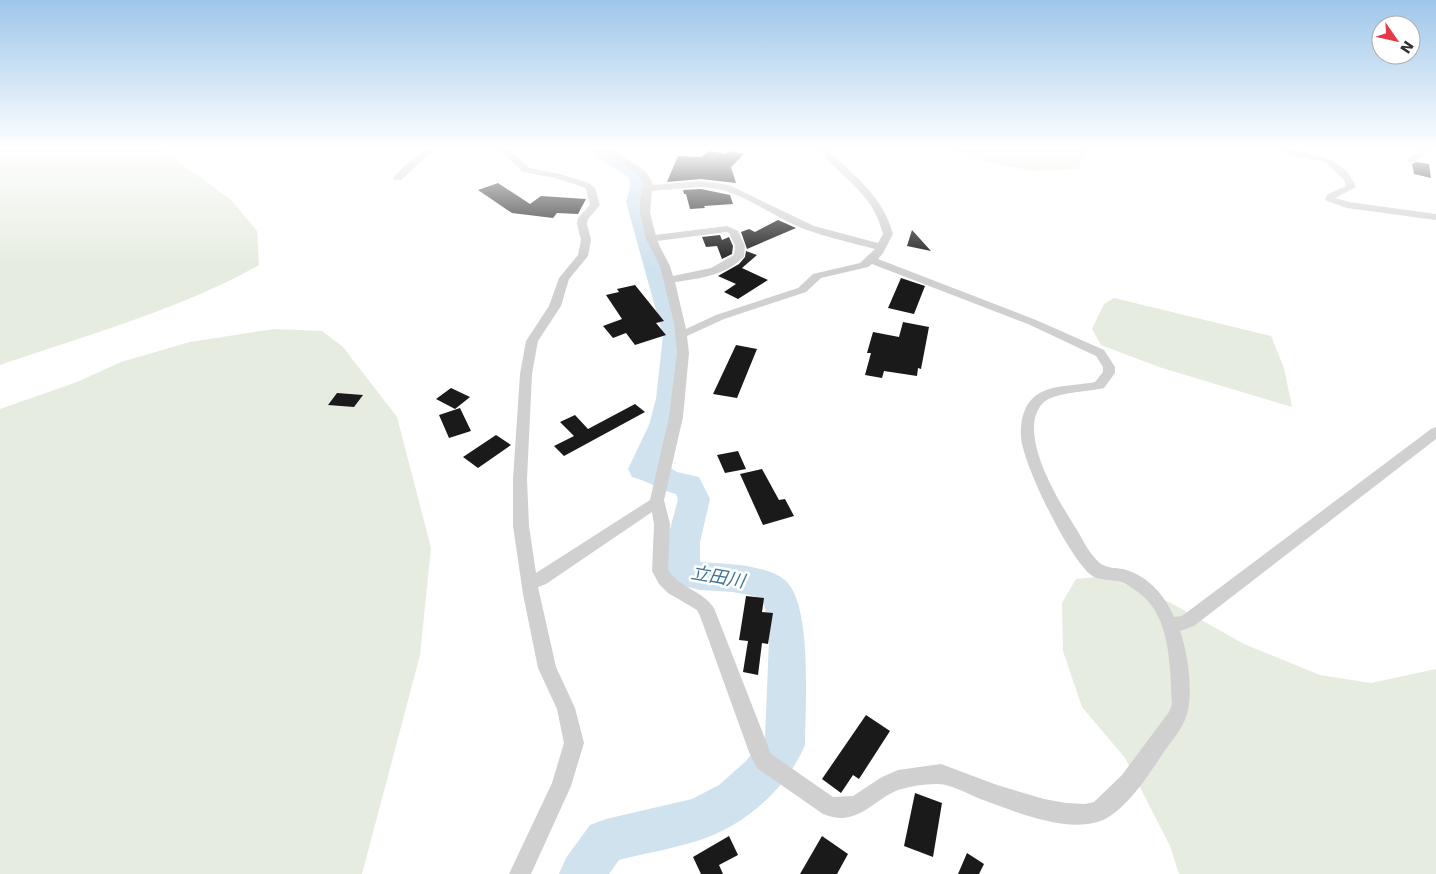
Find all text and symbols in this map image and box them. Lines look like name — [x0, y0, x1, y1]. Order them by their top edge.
north arrow — [1371, 15, 1421, 65]
text: N — [1397, 38, 1417, 57]
water label: 立田川 — [690, 561, 748, 592]

